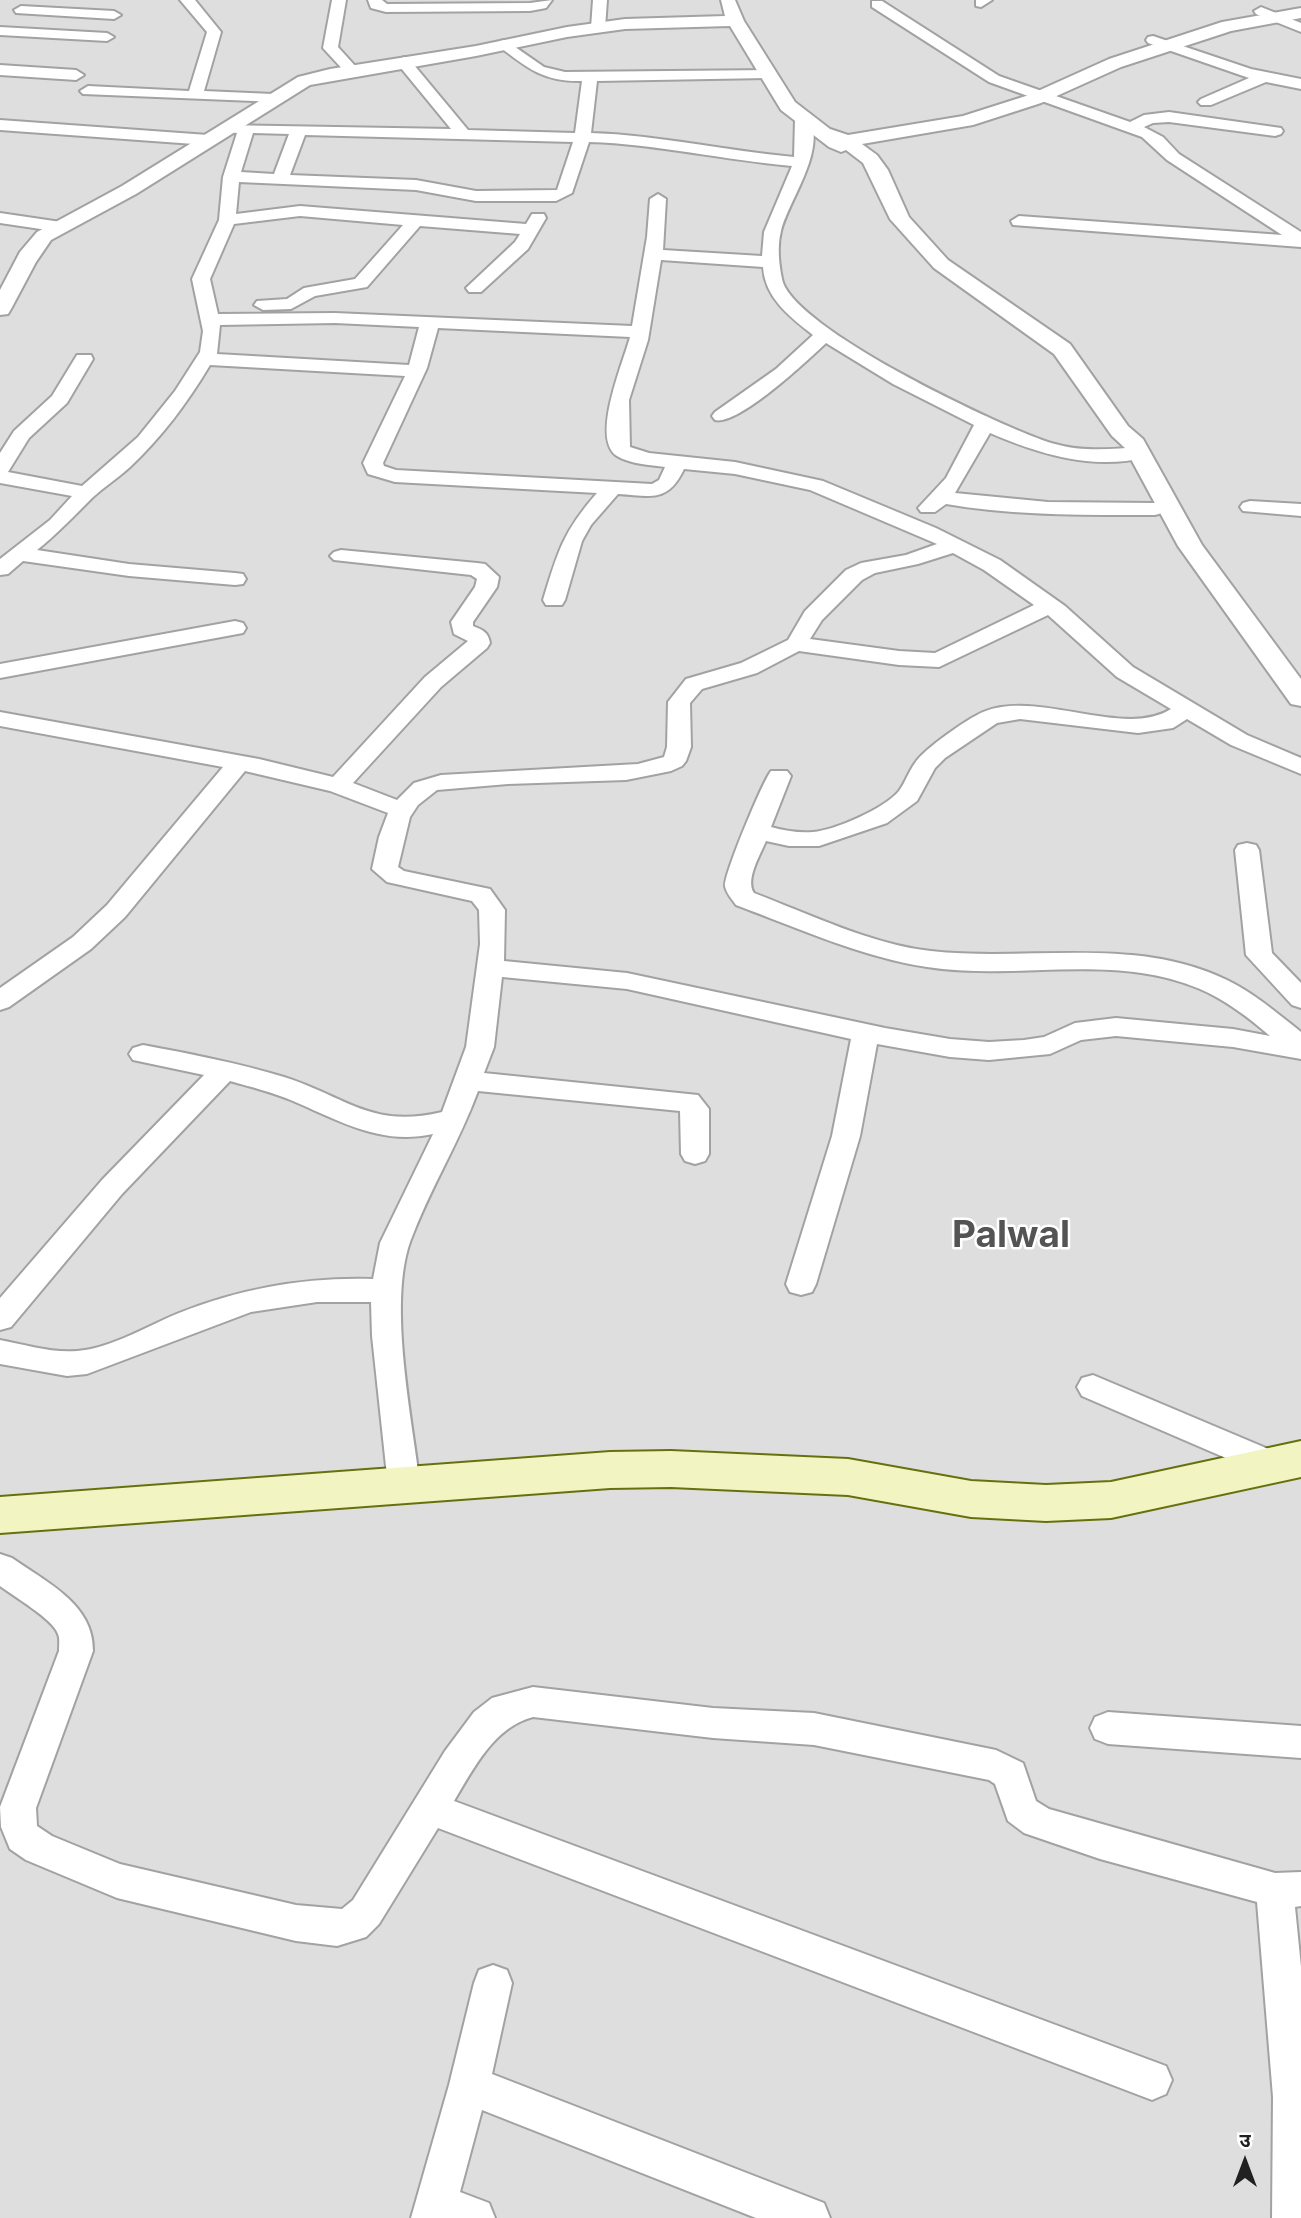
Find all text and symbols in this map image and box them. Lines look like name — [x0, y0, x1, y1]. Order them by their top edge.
district label: Palwal — [952, 1214, 1070, 1258]
north arrow — [1210, 2127, 1280, 2197]
text: उ — [1239, 2129, 1251, 2152]

